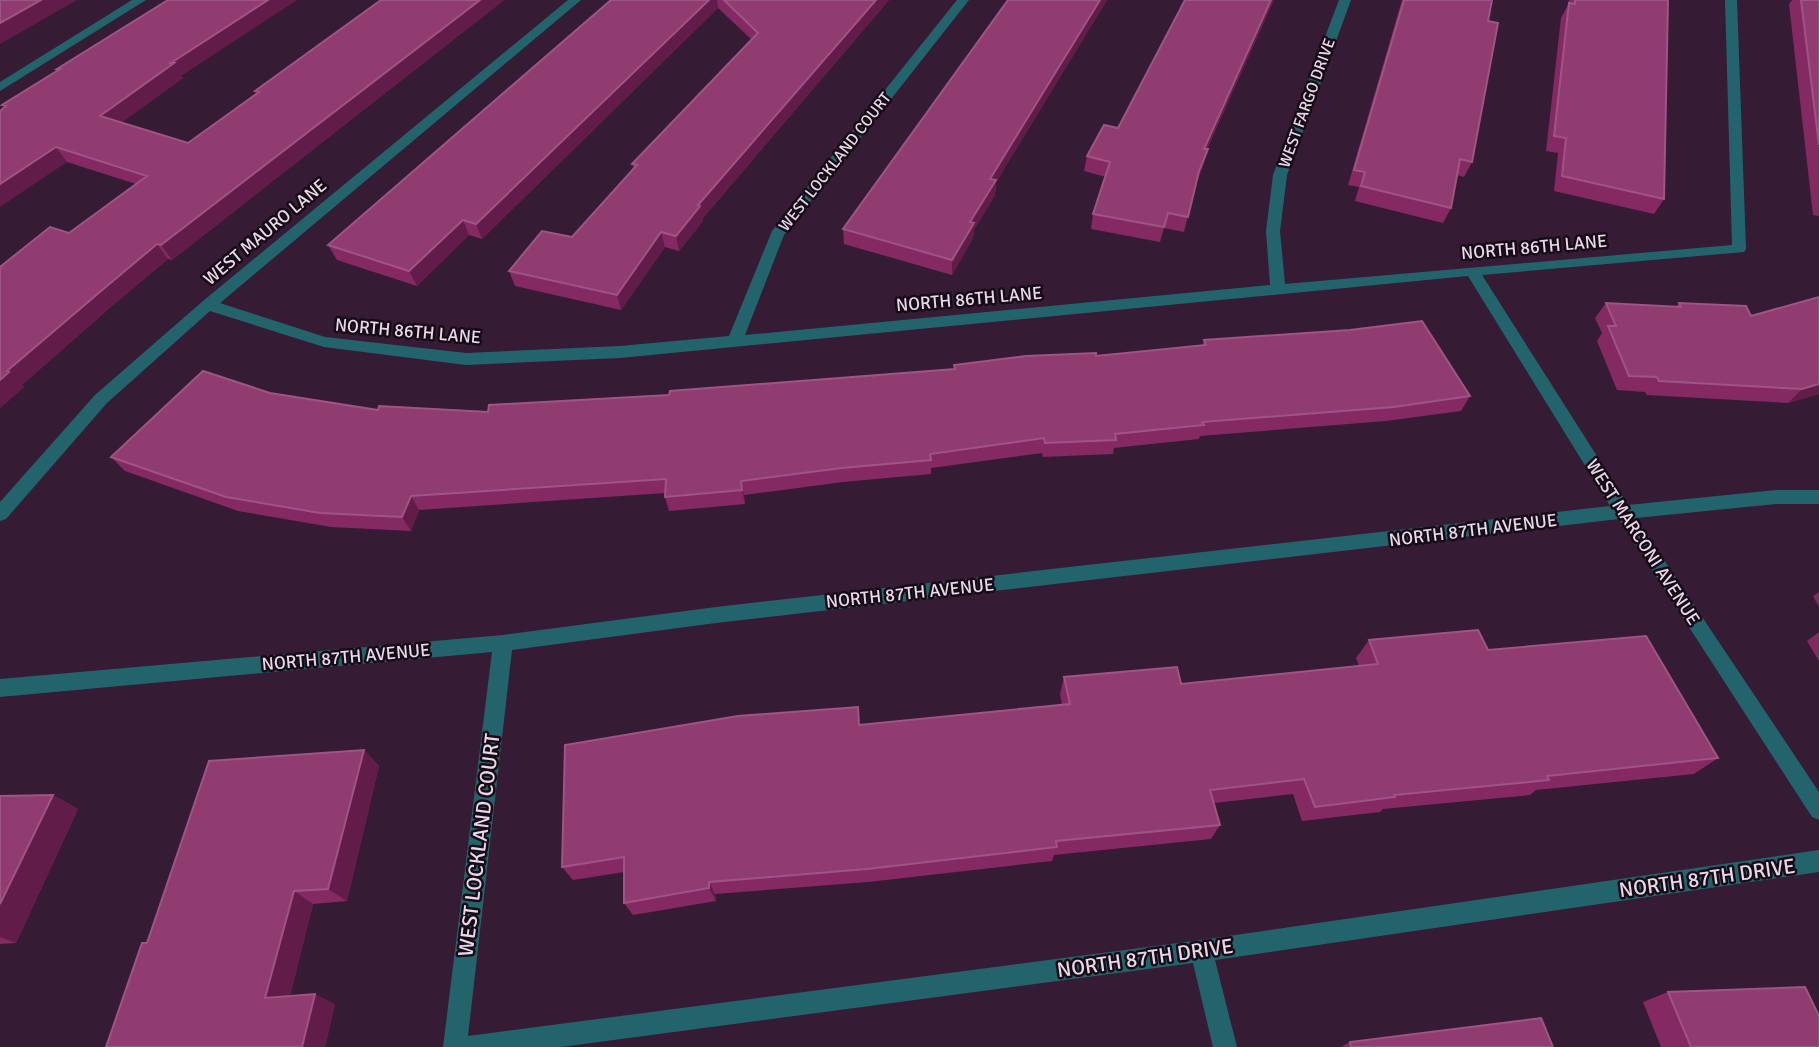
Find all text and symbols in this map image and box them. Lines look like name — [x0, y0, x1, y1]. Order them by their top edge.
street label: WEST FARGO DRIVE — [1274, 36, 1340, 170]
street label: WEST LOCKLAND COURT — [775, 88, 896, 236]
street label: WEST MAURO LANE — [199, 174, 331, 290]
street label: NORTH 86TH LANE — [1460, 230, 1608, 264]
street label: NORTH 86TH LANE — [895, 282, 1043, 316]
street label: NORTH 86TH LANE — [334, 314, 482, 348]
street label: WEST MARCONI AVENUE — [1581, 455, 1705, 629]
street label: NORTH 87TH AVENUE — [1388, 509, 1558, 551]
street label: NORTH 87TH AVENUE — [825, 573, 995, 613]
street label: NORTH 87TH AVENUE — [261, 639, 431, 675]
street label: WEST LOCKLAND COURT — [452, 731, 506, 958]
street label: NORTH 87TH DRIVE — [1617, 853, 1797, 903]
street label: NORTH 87TH DRIVE — [1055, 933, 1235, 983]

